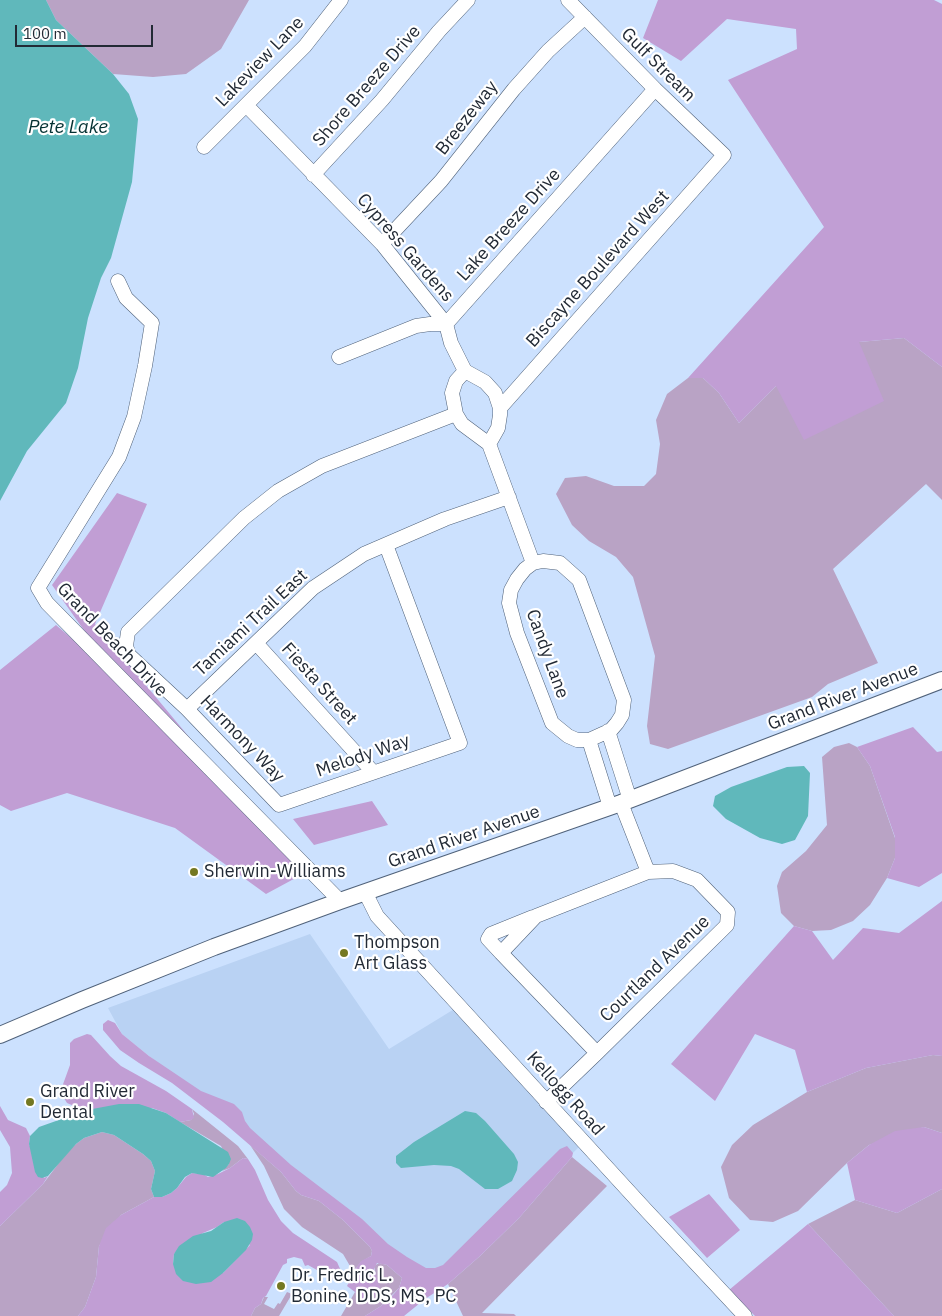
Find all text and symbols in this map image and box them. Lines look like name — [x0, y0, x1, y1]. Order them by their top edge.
street label: Lakeview Lane — [211, 12, 309, 112]
scale bar — [18, 15, 155, 47]
street label: Shore Breeze Drive — [309, 21, 425, 151]
street label: Gulf Stream — [616, 23, 700, 107]
text: 100 m — [23, 24, 67, 43]
street label: Breezeway — [431, 77, 503, 159]
water label: Pete Lake — [28, 117, 108, 139]
street label: Lake Breeze Drive — [453, 164, 565, 286]
street label: Biscayne Boulevard West — [522, 186, 674, 352]
street label: Cypress Gardens — [352, 189, 458, 307]
street label: Tamiami Trail East — [190, 565, 312, 681]
street label: Grand Beach Drive — [52, 579, 172, 701]
street label: Candy Lane — [521, 606, 573, 702]
street label: Fiesta Street — [277, 639, 361, 729]
street label: Grand River Avenue — [765, 658, 921, 736]
street label: Harmony Way — [195, 691, 289, 787]
street label: Melody Way — [313, 730, 413, 782]
street label: Grand River Avenue — [385, 801, 543, 873]
place label: Sherwin-Williams — [204, 861, 346, 883]
marker: Sherwin-Williams — [188, 866, 200, 878]
street label: Courtland Avenue — [596, 911, 714, 1027]
place label: Thompson Art Glass — [354, 932, 440, 974]
marker: Thompson Art Glass — [338, 947, 350, 959]
street label: Kellogg Road — [522, 1048, 608, 1140]
place label: Grand River Dental — [40, 1081, 135, 1124]
marker: Grand River Dental — [24, 1096, 36, 1108]
place label: Dr. Fredric L. Bonine, DDS, MS, PC — [291, 1265, 457, 1308]
marker: Dr. Fredric L. Bonine, DDS, MS, PC — [275, 1280, 287, 1292]

